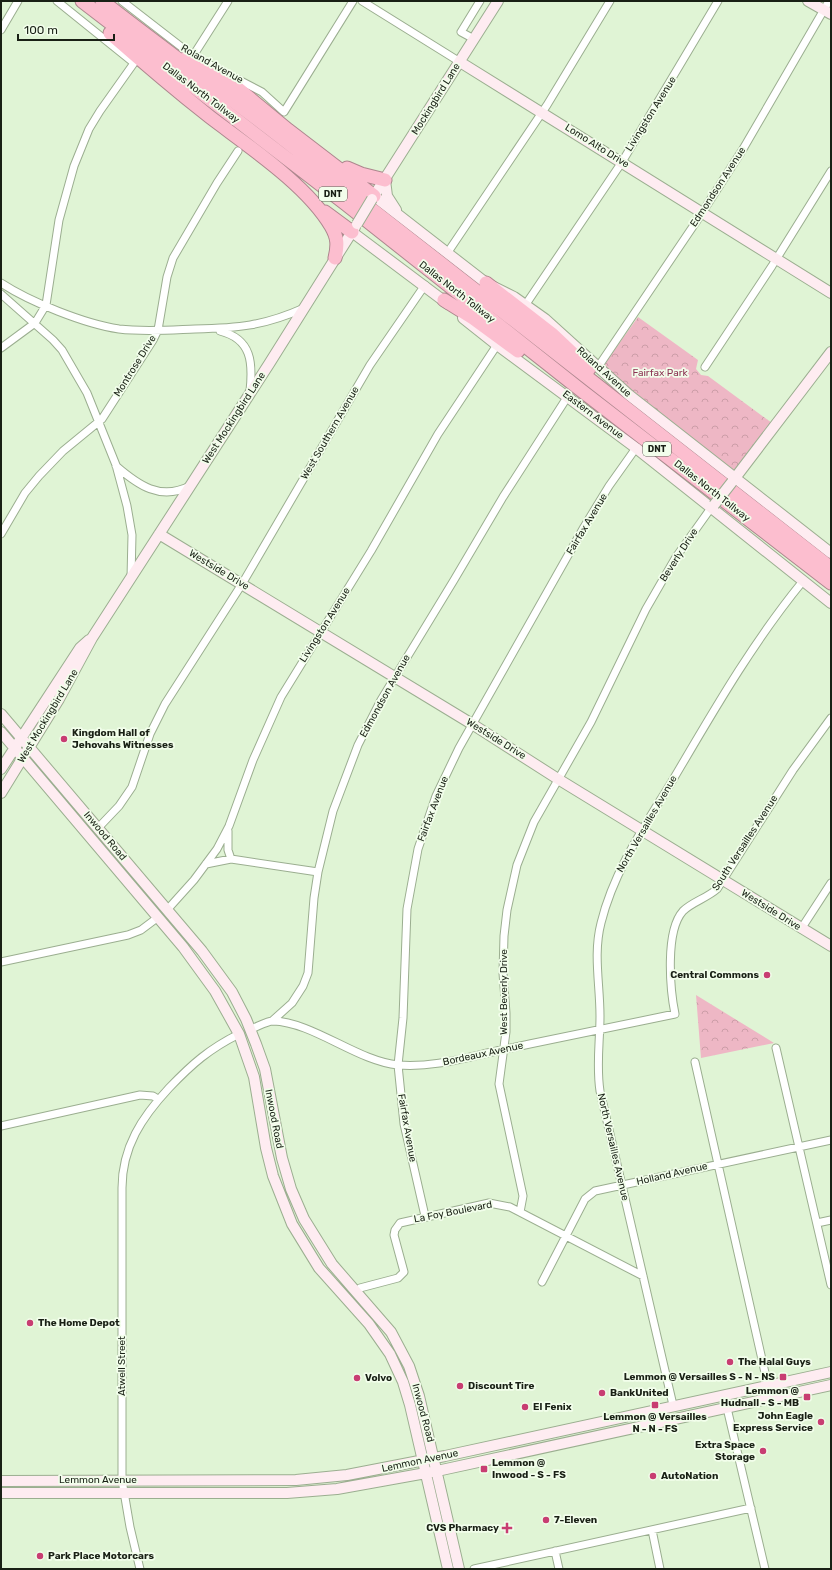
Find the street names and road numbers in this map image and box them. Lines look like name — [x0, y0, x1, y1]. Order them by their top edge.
street label: Roland Avenue — [179, 42, 246, 86]
street label: Dallas North Tollway — [160, 60, 242, 126]
street label: Mockingbird Lane — [409, 61, 463, 137]
street label: Livingston Avenue — [623, 74, 679, 154]
street label: Lomo Alto Drive — [563, 121, 632, 171]
street label: Edmondson Avenue — [688, 145, 748, 229]
road number: DNT — [319, 187, 347, 201]
street label: Dallas North Tollway — [417, 259, 498, 326]
street label: Montrose Drive — [111, 333, 159, 399]
street label: Roland Avenue — [574, 344, 634, 400]
street label: West Mockingbird Lane — [200, 370, 268, 466]
street label: West Southern Avenue — [298, 384, 362, 482]
street label: Eastern Avenue — [560, 388, 626, 442]
road number: DNT — [643, 442, 671, 456]
street label: Dallas North Tollway — [672, 458, 753, 525]
street label: Fairfax Avenue — [564, 491, 610, 557]
street label: Beverly Drive — [657, 526, 701, 584]
street label: Westside Drive — [187, 547, 252, 593]
street label: Livingston Avenue — [297, 585, 353, 665]
street label: Edmondson Avenue — [357, 652, 413, 739]
street label: West Mockingbird Lane — [15, 667, 81, 765]
street label: Westside Drive — [464, 716, 528, 762]
street label: North Versailles Avenue — [614, 773, 680, 875]
street label: Fairfax Avenue — [415, 774, 451, 843]
street label: South Versailles Avenue — [710, 793, 781, 893]
street label: Inwood Road — [81, 809, 129, 863]
street label: Westside Drive — [739, 887, 803, 933]
street label: West Beverly Drive — [498, 949, 510, 1035]
street label: Bordeaux Avenue — [442, 1040, 525, 1068]
street label: Inwood Road — [262, 1088, 286, 1150]
street label: North Versailles Avenue — [595, 1092, 631, 1202]
street label: Fairfax Avenue — [395, 1093, 419, 1164]
street label: Holland Avenue — [635, 1160, 709, 1188]
street label: La Foy Boulevard — [413, 1199, 493, 1225]
street label: Atwell Street — [116, 1336, 128, 1396]
street label: Inwood Road — [409, 1382, 437, 1444]
street label: Lemmon Avenue — [381, 1447, 460, 1475]
street label: Lemmon Avenue — [59, 1474, 137, 1486]

